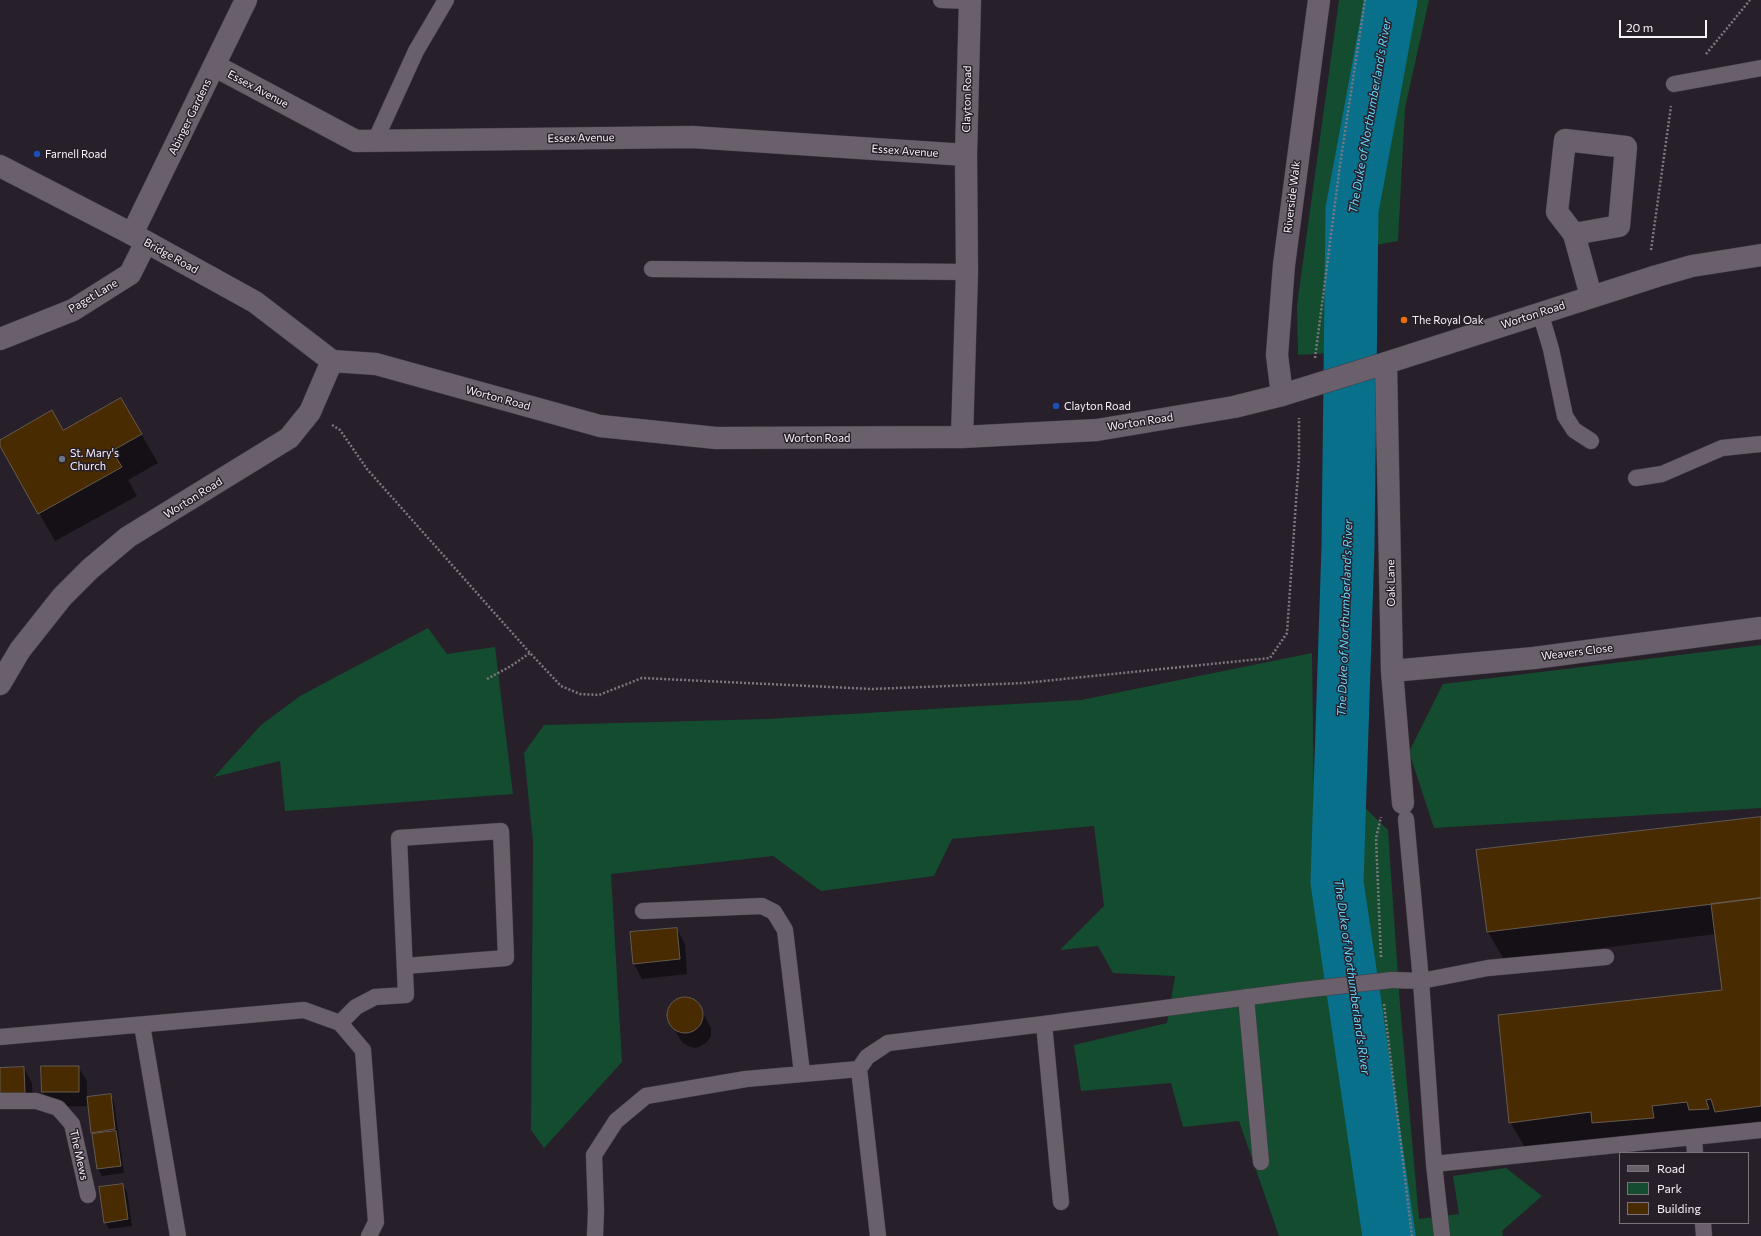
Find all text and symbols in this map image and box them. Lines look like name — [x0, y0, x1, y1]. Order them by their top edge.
scale bar — [1621, 12, 1709, 38]
water label: The Duke of Northumberland's River — [1346, 17, 1394, 215]
text: 20 m — [1626, 20, 1653, 34]
street label: Clayton Road — [960, 66, 974, 132]
street label: Essex Avenue — [225, 67, 291, 111]
street label: Abinger Gardens — [166, 77, 214, 157]
street label: Essex Avenue — [547, 131, 615, 145]
street label: Essex Avenue — [871, 142, 939, 160]
place label: Farnell Road — [45, 147, 107, 161]
marker: Farnell Road — [32, 149, 42, 159]
street label: Riverside Walk — [1281, 160, 1303, 234]
street label: Bridge Road — [142, 236, 200, 276]
street label: Paget Lane — [66, 276, 120, 316]
street label: Worton Road — [1499, 298, 1567, 332]
place label: The Royal Oak — [1412, 313, 1484, 327]
marker: The Royal Oak — [1399, 315, 1409, 325]
street label: Worton Road — [464, 383, 532, 413]
place label: Clayton Road — [1064, 399, 1131, 413]
marker: Clayton Road — [1051, 401, 1061, 411]
street label: Worton Road — [1106, 410, 1174, 434]
street label: Worton Road — [784, 431, 850, 445]
place label: St. Mary's Church — [70, 446, 119, 472]
marker: St. Mary's Church — [57, 454, 67, 464]
street label: Worton Road — [161, 475, 225, 521]
water label: The Duke of Northumberland's River — [1334, 519, 1356, 717]
street label: Oak Lane — [1384, 559, 1398, 607]
street label: Weavers Close — [1540, 641, 1614, 663]
water label: The Duke of Northumberland's River — [1331, 878, 1373, 1076]
street label: The Mews — [67, 1129, 91, 1181]
legend — [1619, 1152, 1749, 1224]
text: Road — [1657, 1161, 1685, 1175]
text: Park — [1657, 1181, 1682, 1195]
text: Building — [1657, 1201, 1701, 1215]

